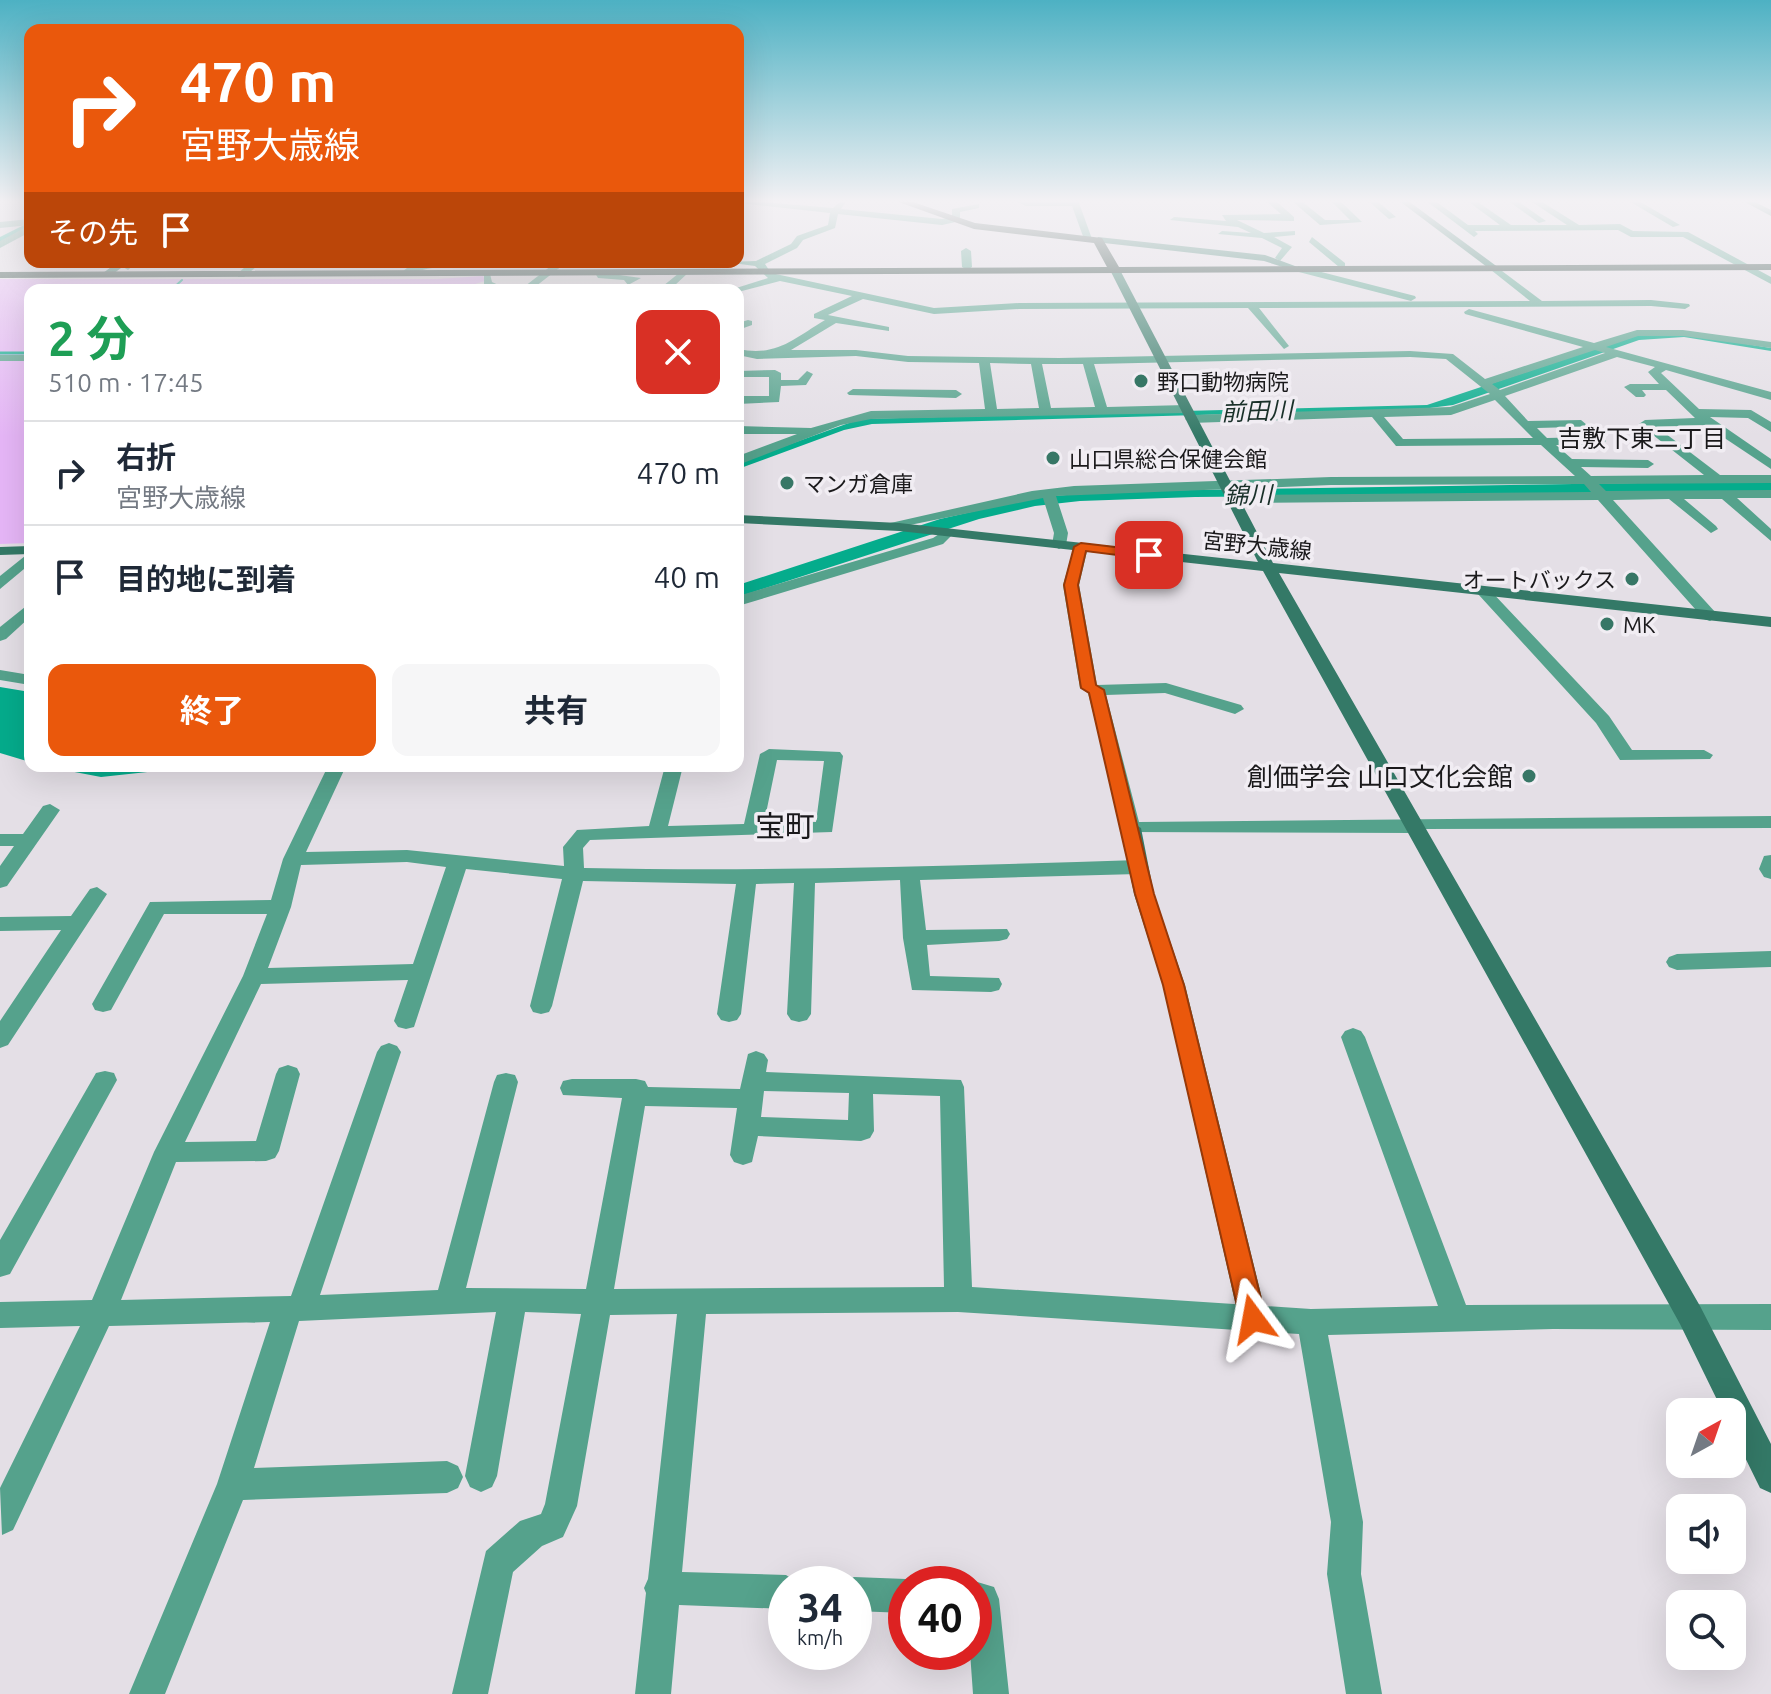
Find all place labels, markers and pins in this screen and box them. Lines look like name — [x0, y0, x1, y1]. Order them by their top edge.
place label: 野口動物病院 — [1157, 369, 1289, 394]
marker: 野口動物病院 — [1132, 372, 1150, 390]
place label: 山口県総合保健会館 — [1069, 446, 1267, 471]
marker: 山口県総合保健会館 — [1044, 449, 1062, 467]
place label: マンガ倉庫 — [803, 471, 913, 496]
marker: マンガ倉庫 — [778, 474, 796, 492]
pin — [1115, 521, 1183, 589]
place label: オートバックス — [1463, 567, 1616, 592]
marker: オートバックス — [1623, 570, 1641, 588]
place label: MK — [1623, 612, 1656, 637]
marker: MK — [1598, 615, 1616, 633]
place label: 創価学会 山口文化会館 — [1247, 762, 1513, 791]
marker: 創価学会 山口文化会館 — [1520, 767, 1538, 785]

